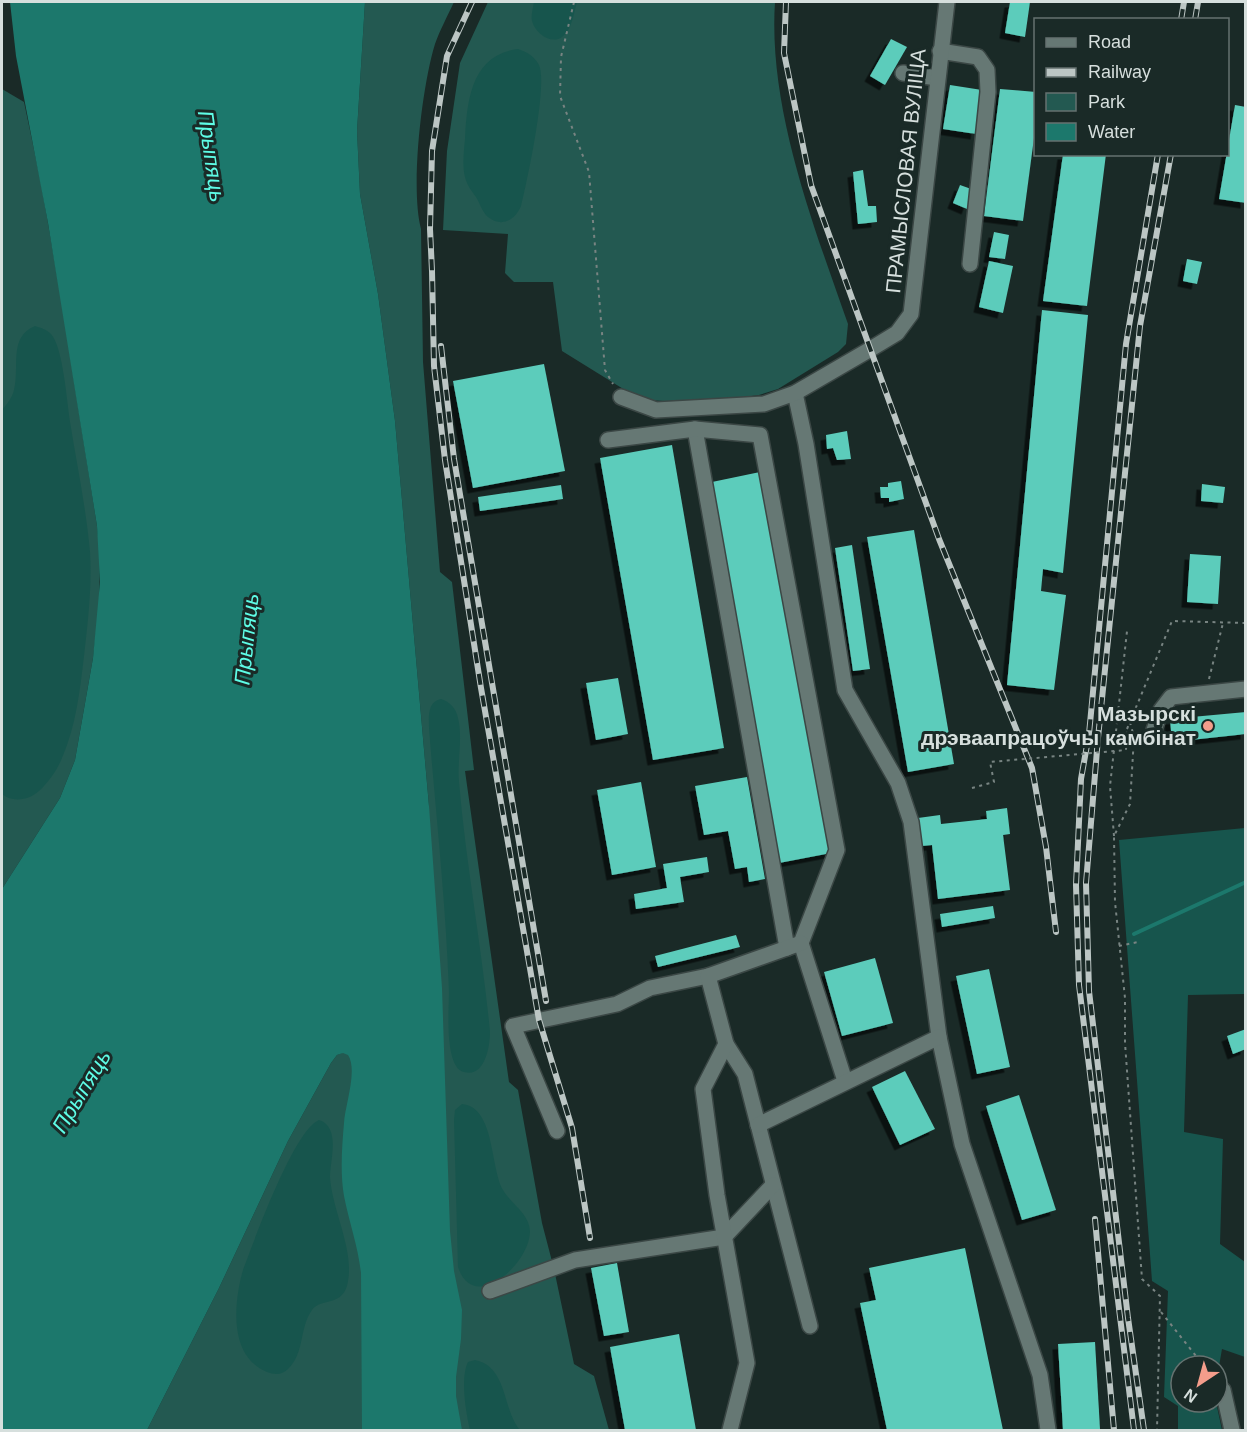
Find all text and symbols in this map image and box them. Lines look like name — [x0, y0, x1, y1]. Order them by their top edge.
legend — [1034, 18, 1229, 156]
text: Road — [1088, 32, 1131, 52]
street label: ПРАМЫСЛОВАЯ ВУЛІЦА — [881, 48, 930, 294]
text: Railway — [1088, 62, 1151, 82]
text: Park — [1088, 92, 1126, 112]
water label: Прыпяць — [193, 109, 230, 204]
text: Water — [1088, 122, 1135, 142]
water label: Прыпяць — [229, 592, 264, 686]
place label: Мазырскі дрэваапрацоўчы камбінат — [921, 702, 1196, 749]
marker: Мазырскі дрэваапрацоўчы камбінат — [1201, 719, 1215, 733]
water label: Прыпяць — [47, 1045, 116, 1137]
north arrow — [1169, 1354, 1229, 1414]
text: N — [1181, 1385, 1200, 1406]

